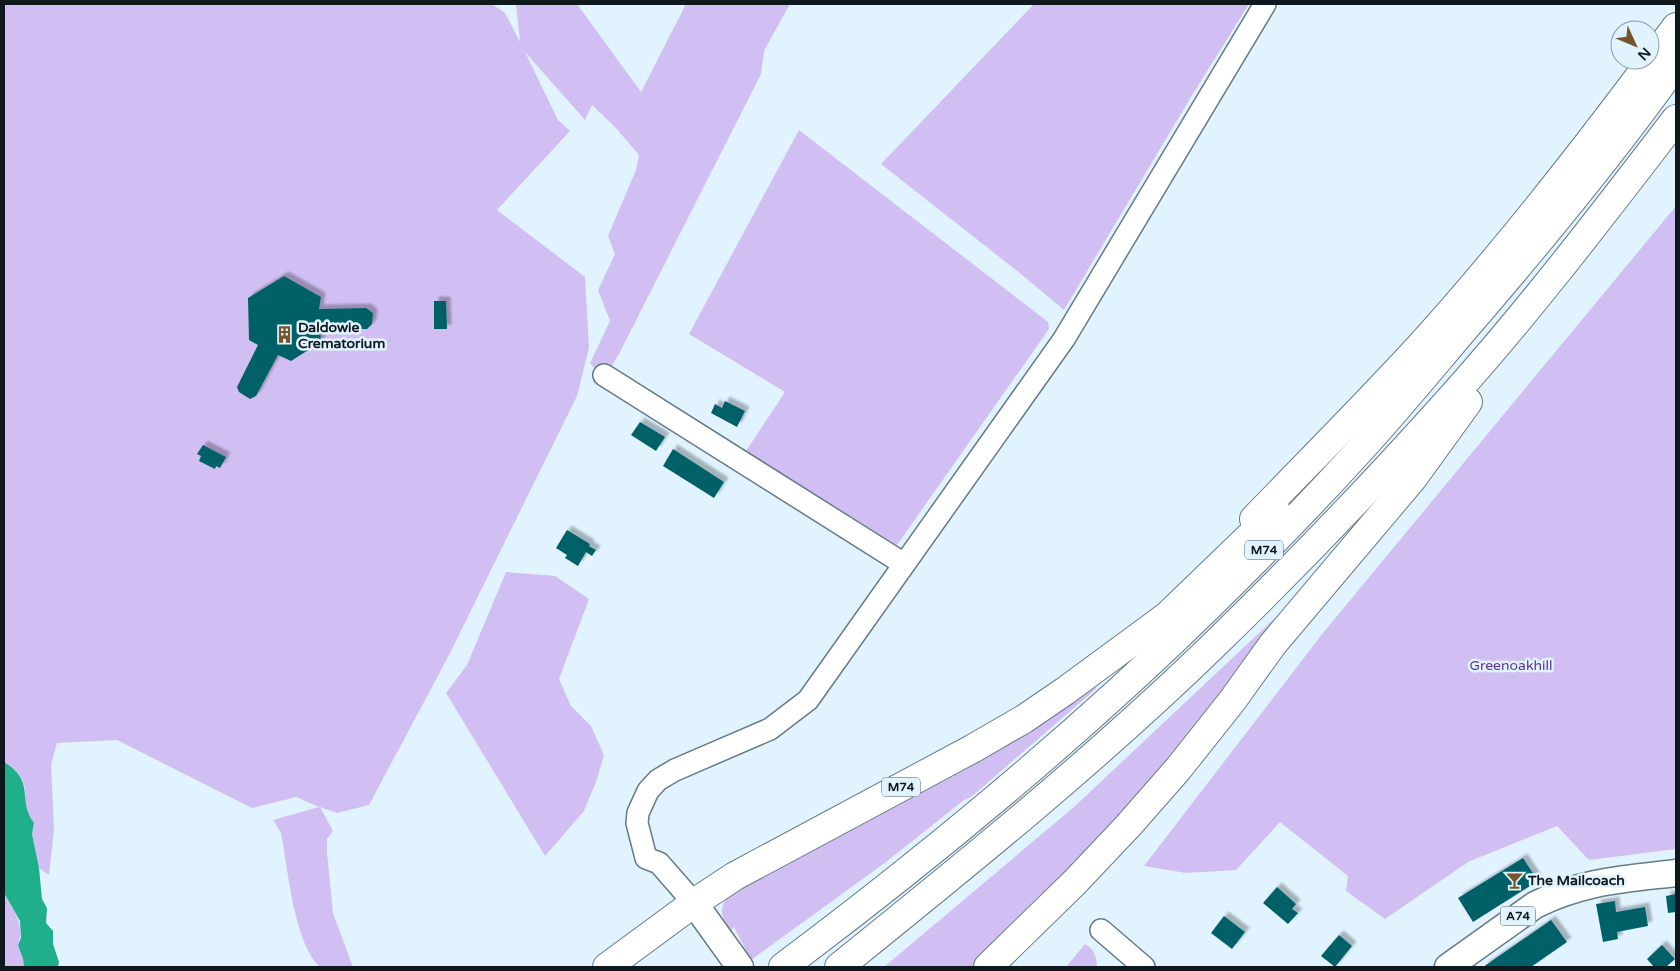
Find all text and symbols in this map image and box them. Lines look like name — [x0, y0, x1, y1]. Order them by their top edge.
north arrow — [1610, 20, 1660, 70]
text: N — [1634, 44, 1654, 64]
place label: Daldowie Crematorium — [298, 319, 385, 352]
building icon: Daldowie Crematorium — [274, 325, 294, 345]
road number: M74 — [1245, 540, 1283, 560]
park label: Greenoakhill — [1469, 657, 1553, 674]
road number: M74 — [882, 778, 920, 796]
bar icon: The Mailcoach — [1504, 870, 1524, 890]
place label: The Mailcoach — [1527, 872, 1625, 889]
road number: A74 — [1500, 906, 1536, 926]

